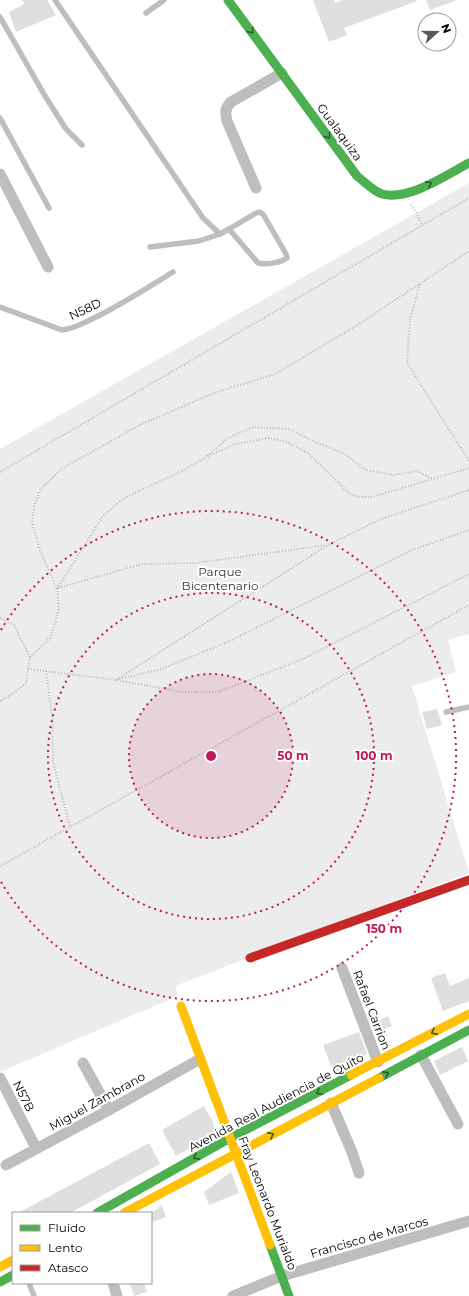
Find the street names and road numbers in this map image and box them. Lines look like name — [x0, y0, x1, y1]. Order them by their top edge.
street label: Gualaquiza — [314, 100, 366, 164]
street label: N58D — [66, 295, 104, 323]
street label: Rafael Carrion — [350, 968, 394, 1052]
street label: Avenida Real Audiencia de Quito — [186, 1049, 366, 1155]
street label: Miguel Zambrano — [46, 1068, 148, 1134]
street label: N57B — [10, 1078, 38, 1114]
street label: Fray Leonardo Murialdo — [236, 1134, 300, 1272]
street label: Francisco de Marcos — [308, 1213, 430, 1261]

